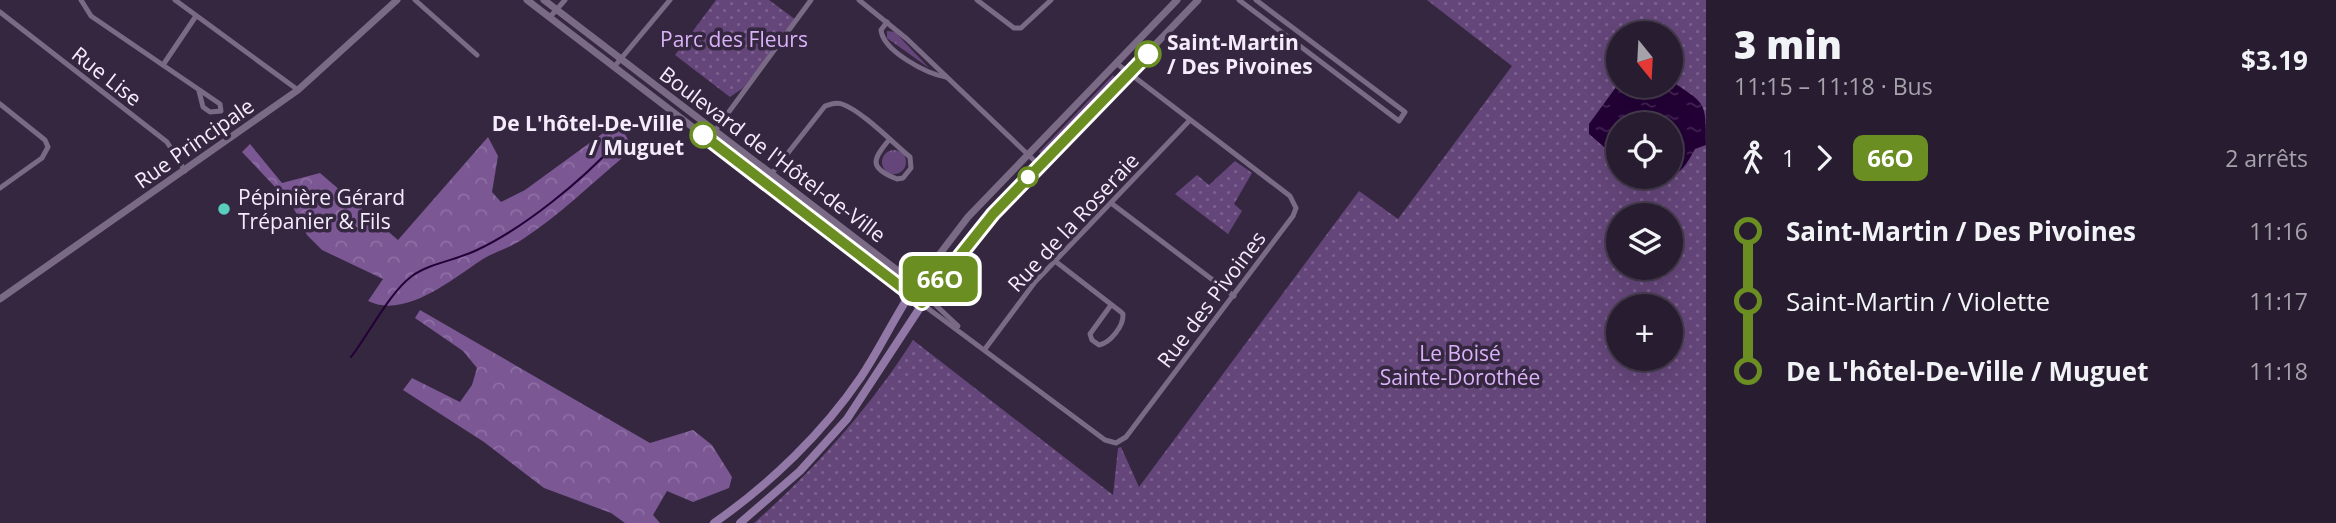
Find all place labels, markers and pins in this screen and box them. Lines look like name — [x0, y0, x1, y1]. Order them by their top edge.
place label: Saint-Martin / Des Pivoines — [1167, 28, 1313, 80]
marker: Saint-Martin / Des Pivoines — [1135, 41, 1161, 67]
place label: De L'hôtel-De-Ville / Muguet — [492, 109, 684, 161]
marker: De L'hôtel-De-Ville / Muguet — [690, 122, 716, 148]
unlabelled marker — [1018, 167, 1038, 187]
place label: Pépinière Gérard Trépanier & Fils — [238, 183, 405, 235]
marker: Pépinière Gérard Trépanier & Fils — [216, 201, 232, 217]

